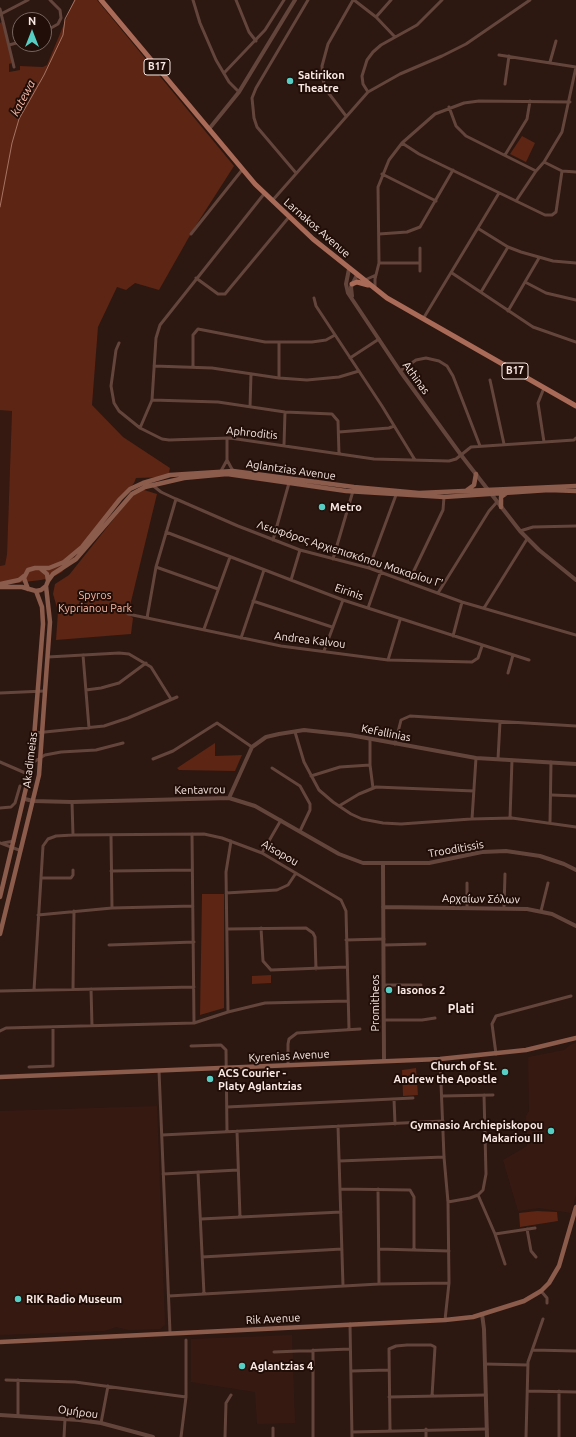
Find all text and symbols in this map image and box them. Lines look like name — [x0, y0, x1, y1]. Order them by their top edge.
north arrow — [12, 12, 52, 52]
text: N — [28, 15, 36, 27]
road number: B17 — [144, 59, 170, 75]
place label: Satirikon Theatre — [298, 68, 345, 94]
marker: Satirikon Theatre — [285, 76, 295, 86]
water label: katewa — [8, 77, 38, 119]
street label: Larnakos Avenue — [281, 196, 353, 260]
street label: Athinas — [400, 359, 432, 397]
road number: B17 — [502, 363, 528, 379]
street label: Aphroditis — [226, 424, 278, 442]
street label: Aglantzias Avenue — [245, 457, 337, 483]
place label: Metro — [330, 500, 362, 514]
marker: Metro — [317, 502, 327, 512]
street label: Λεωφόρος Αρχιεπισκόπου Μακαρίου Γ' — [255, 518, 445, 590]
street label: Eirinis — [333, 581, 365, 603]
park label: Spyros Kyprianou Park — [58, 588, 132, 614]
street label: Andrea Kalvou — [274, 629, 346, 651]
street label: Kefallinias — [360, 722, 412, 744]
street label: Akadimeias — [20, 731, 40, 789]
street label: Kentavrou — [174, 783, 226, 797]
street label: Aisopou — [259, 837, 301, 869]
street label: Trooditissis — [427, 838, 485, 860]
street label: Αρχαίων Σόλων — [442, 892, 520, 906]
street label: Promitheos — [368, 974, 382, 1032]
place label: Iasonos 2 — [397, 983, 445, 997]
marker: Iasonos 2 — [384, 985, 394, 995]
district label: Plati — [448, 1002, 474, 1016]
street label: Kyrenias Avenue — [248, 1047, 330, 1065]
place label: Church of St. Andrew the Apostle — [394, 1059, 497, 1085]
place label: ACS Courier - Platy Aglantzias — [218, 1066, 302, 1092]
marker: Church of St. Andrew the Apostle — [500, 1067, 510, 1077]
marker: ACS Courier - Platy Aglantzias — [205, 1074, 215, 1084]
place label: Gymnasio Archiepiskopou Makariou III — [410, 1118, 543, 1144]
marker: Gymnasio Archiepiskopou Makariou III — [546, 1126, 556, 1136]
place label: RIK Radio Museum — [26, 1292, 122, 1306]
marker: RIK Radio Museum — [13, 1294, 23, 1304]
street label: Rik Avenue — [245, 1311, 301, 1327]
place label: Aglantzias 4 — [250, 1359, 313, 1373]
marker: Aglantzias 4 — [237, 1361, 247, 1371]
street label: Ομήρου — [57, 1403, 99, 1421]

